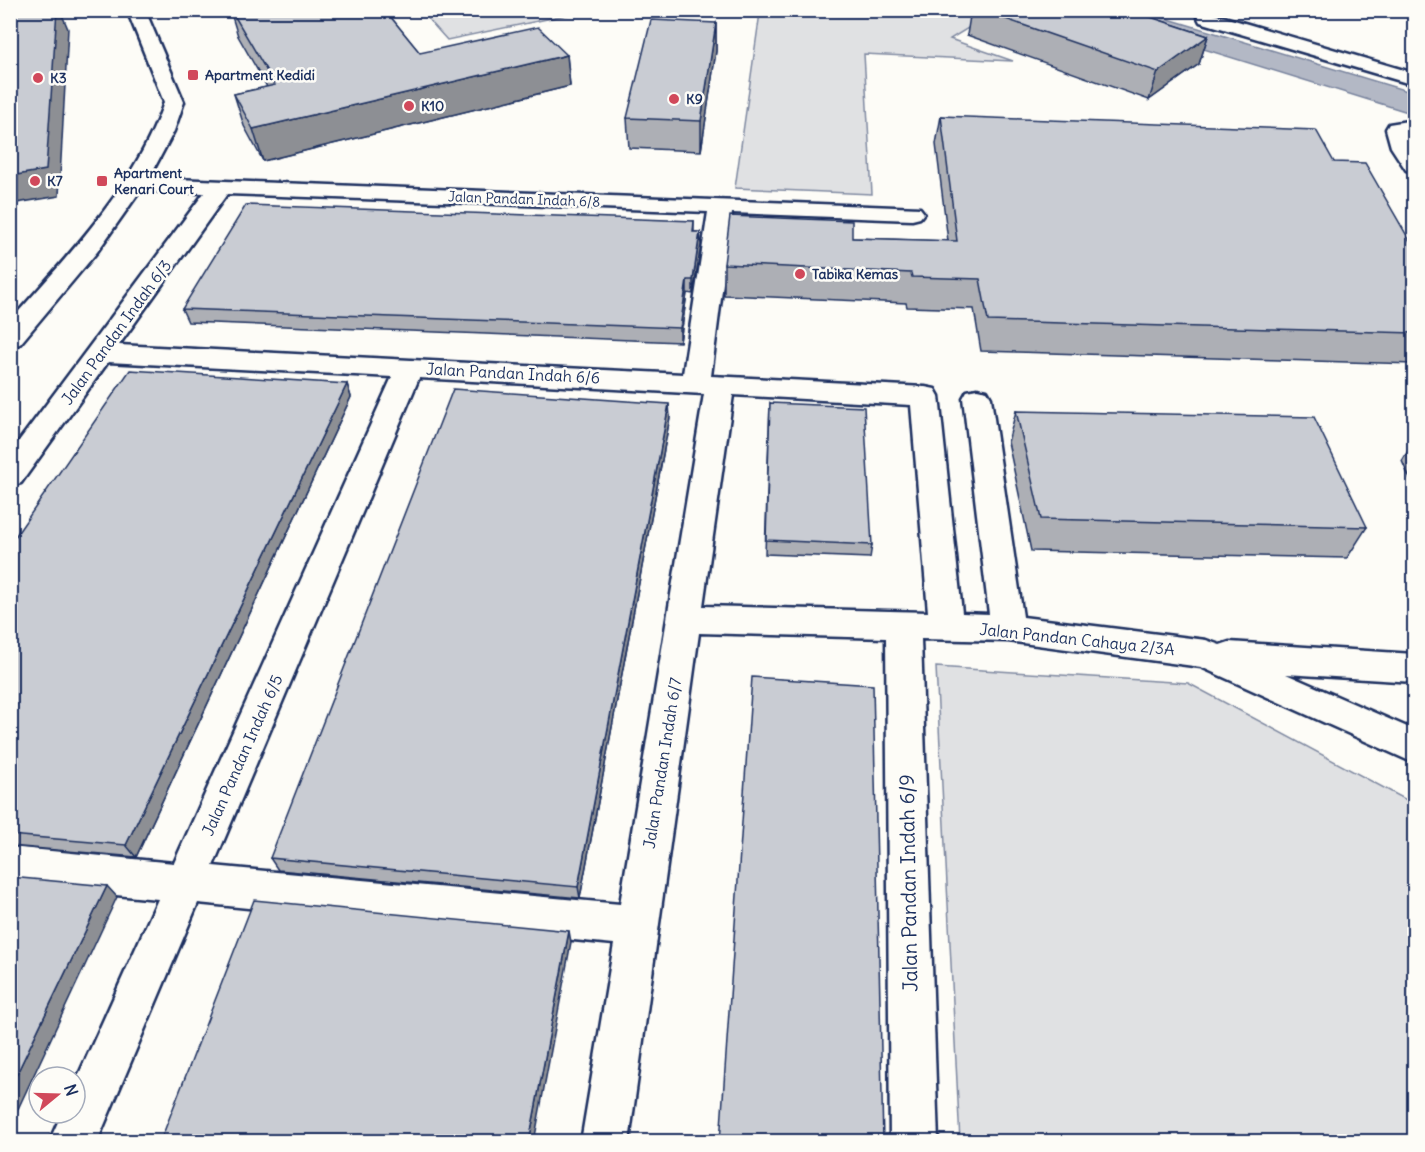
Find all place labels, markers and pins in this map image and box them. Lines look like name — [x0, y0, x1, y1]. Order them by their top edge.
place label: Apartment Kedidi — [205, 66, 315, 84]
marker: Apartment Kedidi — [186, 68, 200, 82]
place label: K3 — [50, 69, 67, 87]
marker: K3 — [31, 71, 45, 85]
place label: K9 — [686, 90, 703, 108]
marker: K9 — [667, 92, 681, 106]
place label: K10 — [421, 97, 444, 115]
marker: K10 — [402, 99, 416, 113]
place label: Apartment Kenari Court — [114, 164, 194, 198]
place label: K7 — [47, 172, 63, 190]
marker: K7 — [28, 174, 42, 188]
marker: Apartment Kenari Court — [95, 174, 109, 188]
place label: Tabika Kemas — [812, 265, 899, 283]
marker: Tabika Kemas — [793, 267, 807, 281]

